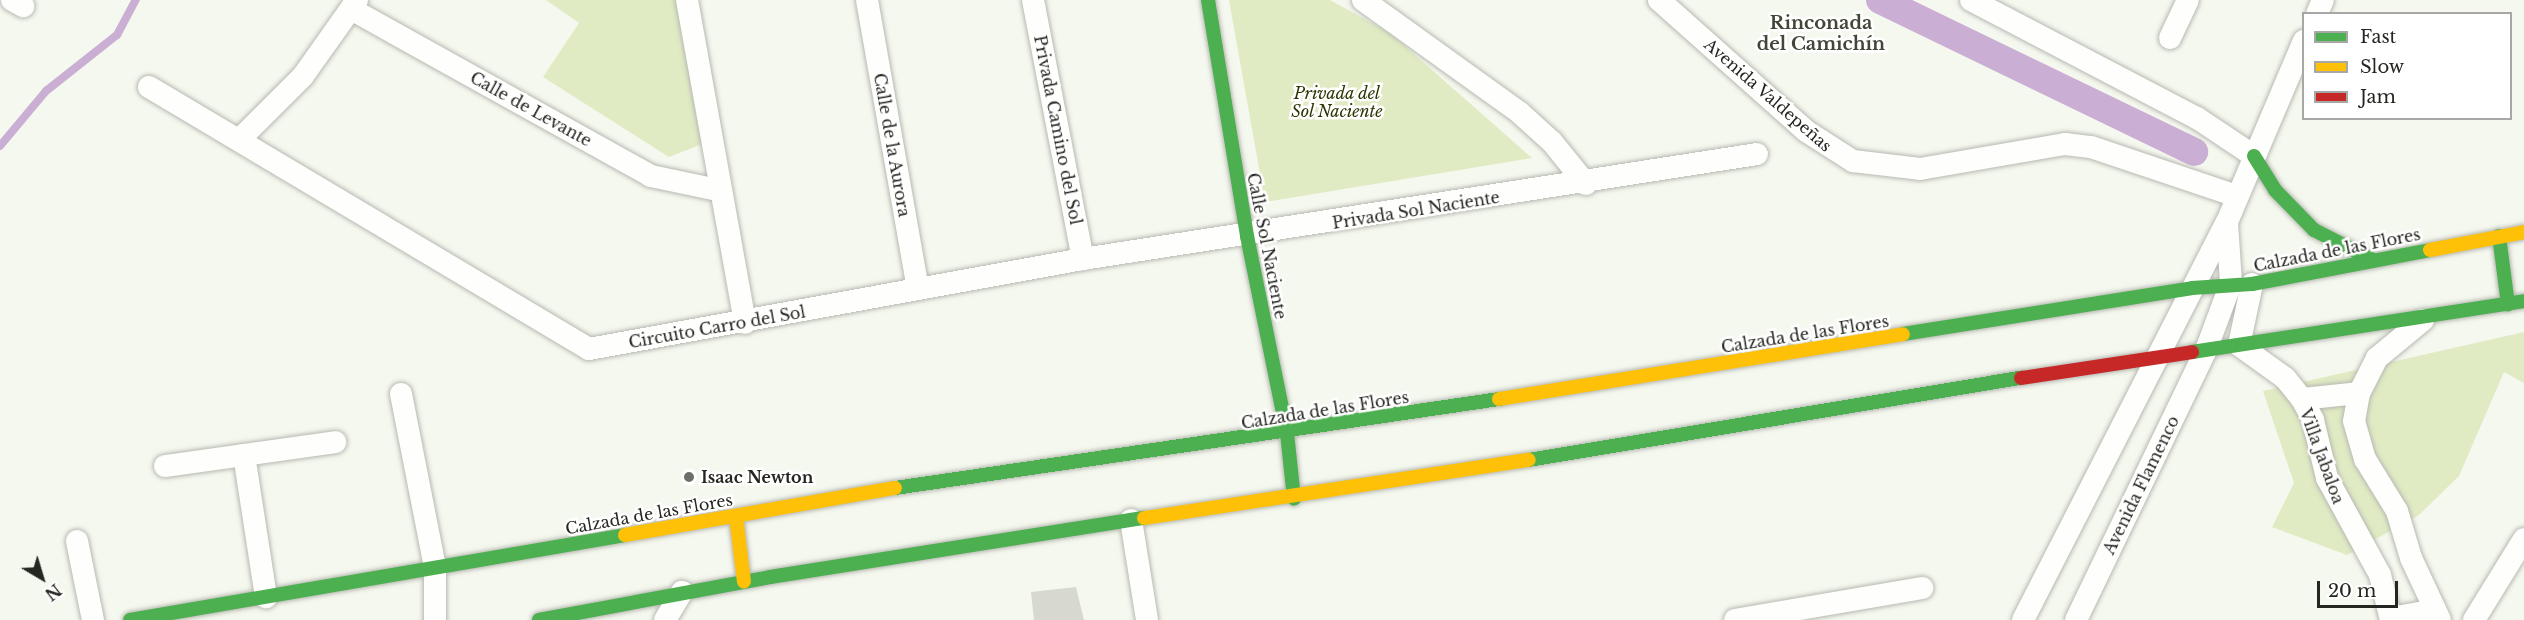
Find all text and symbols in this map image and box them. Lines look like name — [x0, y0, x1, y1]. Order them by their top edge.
legend — [2302, 12, 2512, 120]
district label: Rinconada del Camichín — [1757, 13, 1885, 56]
text: Fast — [2360, 26, 2396, 48]
street label: Privada Camino del Sol — [1030, 34, 1086, 226]
street label: Avenida Valdepeñas — [1700, 34, 1836, 156]
text: Slow — [2360, 56, 2404, 78]
street label: Calle de Levante — [467, 68, 595, 150]
street label: Calle de la Aurora — [870, 71, 914, 219]
park label: Privada del Sol Naciente — [1291, 83, 1383, 121]
text: Jam — [2360, 86, 2396, 108]
street label: Calle Sol Naciente — [1243, 171, 1291, 321]
street label: Privada Sol Naciente — [1331, 187, 1501, 233]
street label: Calzada de las Flores — [2252, 224, 2422, 276]
street label: Circuito Carro del Sol — [627, 302, 807, 352]
street label: Calzada de las Flores — [1720, 311, 1890, 357]
street label: Calzada de las Flores — [1240, 387, 1410, 433]
street label: Villa Jabaloa — [2296, 406, 2348, 506]
street label: Avenida Flamenco — [2099, 413, 2183, 557]
place label: Isaac Newton — [701, 467, 813, 487]
marker: Isaac Newton — [682, 470, 696, 484]
street label: Calzada de las Flores — [564, 490, 734, 538]
north arrow — [12, 548, 72, 608]
scale bar — [2320, 569, 2401, 607]
text: N — [41, 580, 65, 605]
text: 20 m — [2328, 580, 2376, 602]

